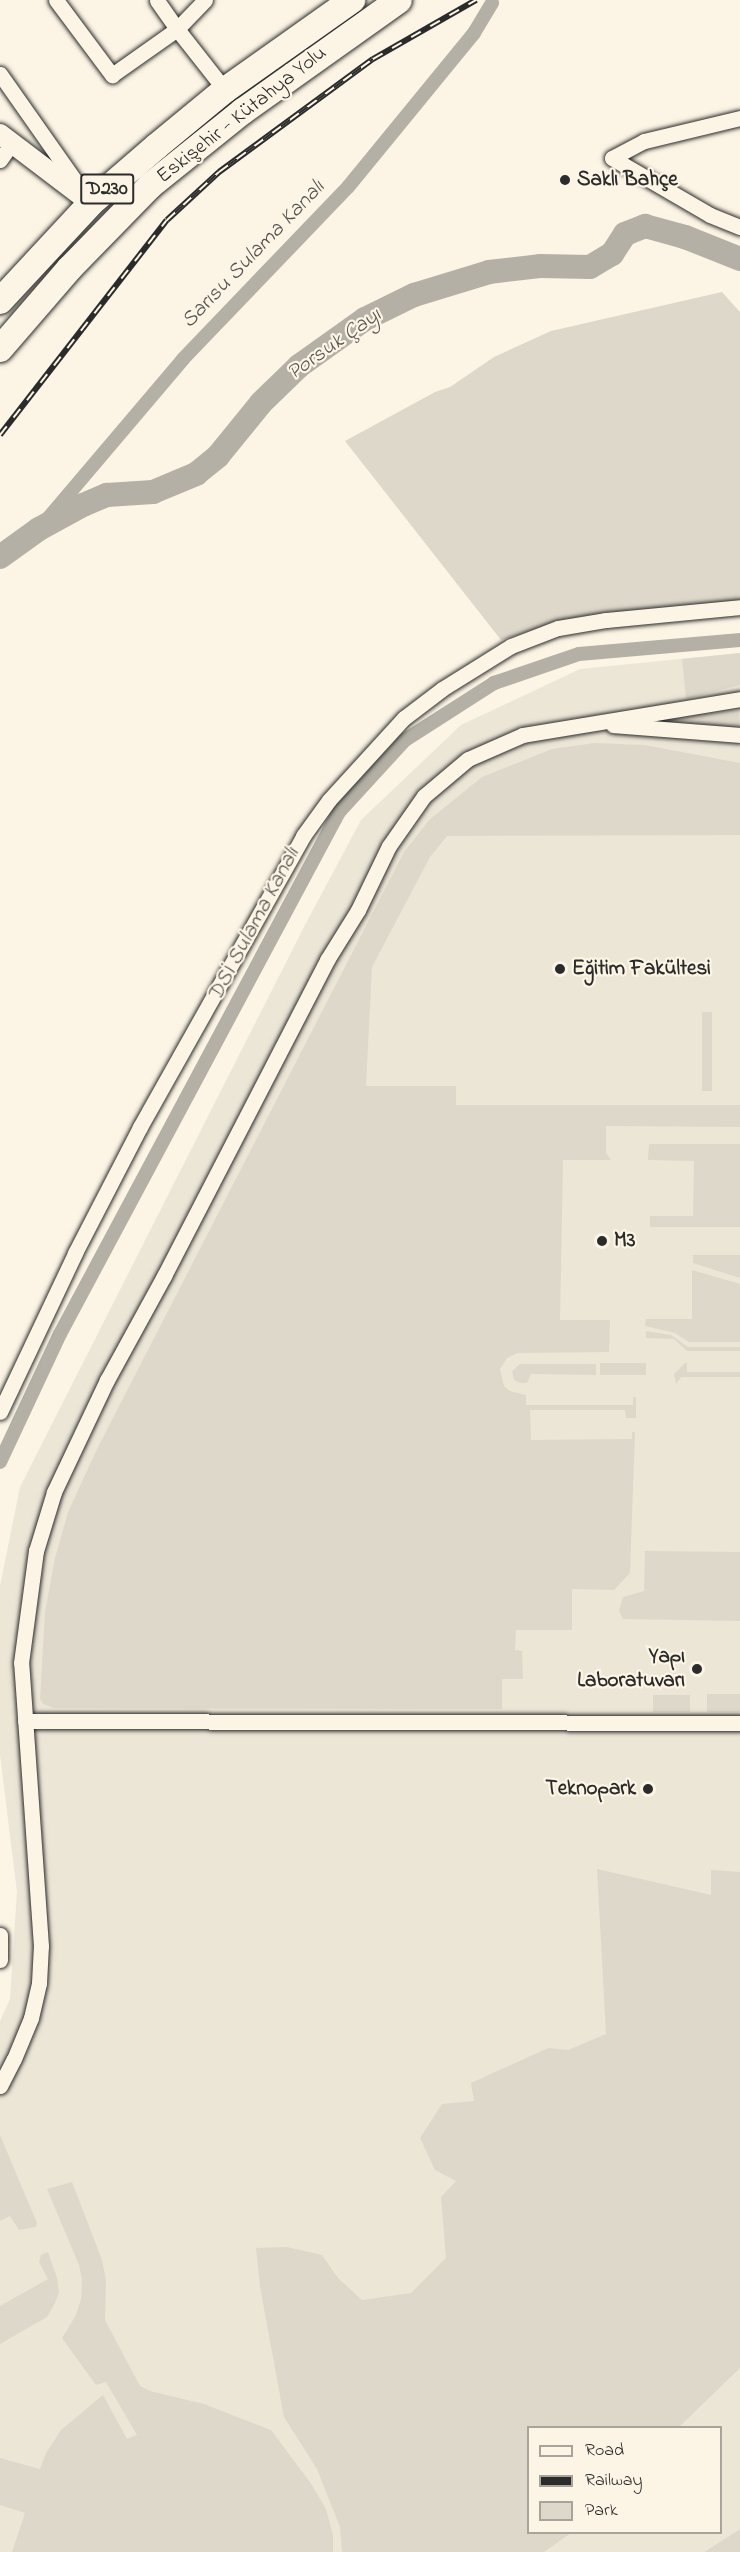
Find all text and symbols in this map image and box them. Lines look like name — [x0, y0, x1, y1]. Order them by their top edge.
street label: Eskişehir - Kütahya Yolu — [152, 41, 332, 189]
place label: Saklı Bahçe — [577, 167, 678, 193]
road number: D230 — [80, 172, 134, 206]
marker: Saklı Bahçe — [558, 173, 572, 187]
water label: Sarısu Sulama Kanalı — [177, 175, 331, 335]
water label: Porsuk Çayı — [283, 303, 387, 387]
water label: DSİ Sulama Kanalı — [203, 844, 307, 1006]
place label: Eğitim Fakültesi — [572, 956, 711, 982]
marker: Eğitim Fakültesi — [553, 962, 567, 976]
place label: M3 — [614, 1228, 635, 1254]
marker: M3 — [595, 1234, 609, 1248]
place label: Yapı Laboratuvarı — [577, 1644, 685, 1694]
marker: Yapı Laboratuvarı — [690, 1662, 704, 1676]
place label: Teknopark — [546, 1776, 636, 1802]
marker: Teknopark — [641, 1782, 655, 1796]
legend — [527, 2426, 722, 2534]
text: Road — [585, 2438, 624, 2464]
text: Railway — [585, 2468, 642, 2494]
text: Park — [585, 2498, 618, 2524]

